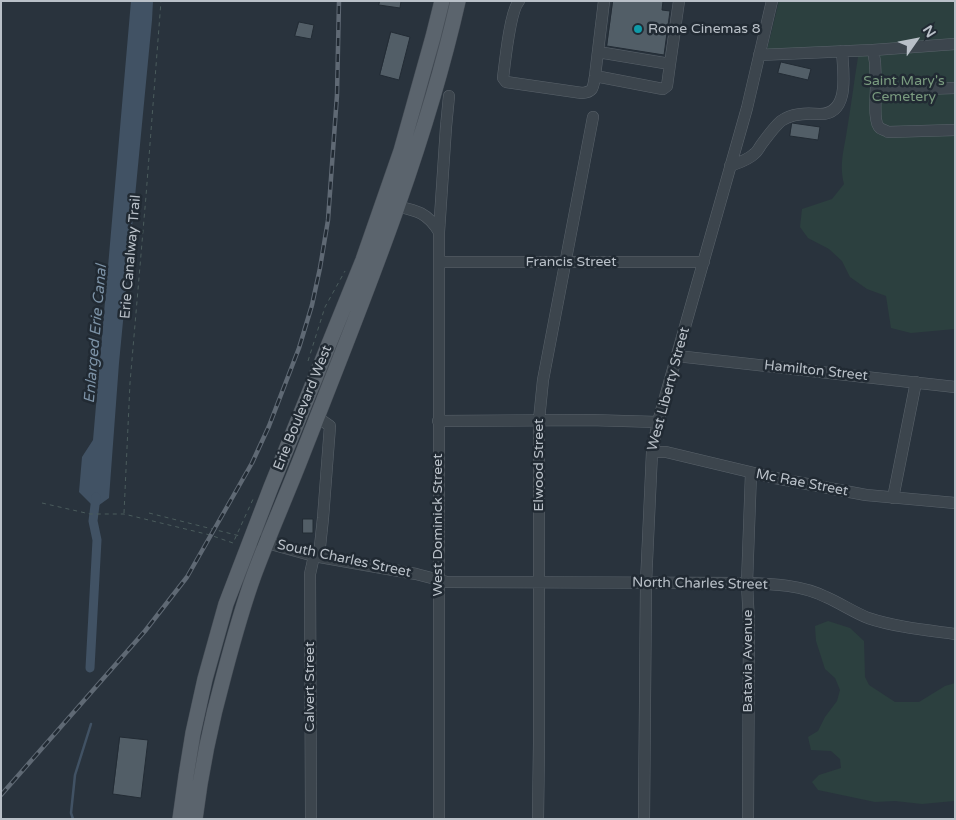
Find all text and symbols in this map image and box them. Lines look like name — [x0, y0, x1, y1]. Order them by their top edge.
north arrow — [891, 15, 941, 65]
place label: Rome Cinemas 8 — [648, 21, 760, 37]
text: N — [919, 22, 939, 41]
marker: Rome Cinemas 8 — [632, 23, 644, 35]
park label: Saint Mary's Cemetery — [863, 73, 945, 105]
street label: Erie Canalway Trail — [117, 194, 145, 320]
street label: Francis Street — [525, 254, 617, 270]
water label: Enlarged Erie Canal — [81, 264, 111, 404]
street label: West Liberty Street — [644, 325, 694, 453]
street label: Erie Boulevard West — [270, 343, 336, 473]
street label: Hamilton Street — [763, 357, 869, 385]
street label: Elwood Street — [531, 419, 547, 511]
street label: West Dominick Street — [430, 454, 446, 596]
street label: Mc Rae Street — [754, 466, 850, 500]
street label: South Charles Street — [276, 537, 412, 581]
street label: North Charles Street — [632, 574, 768, 594]
street label: Batavia Avenue — [740, 609, 756, 713]
street label: Calvert Street — [302, 642, 318, 732]

